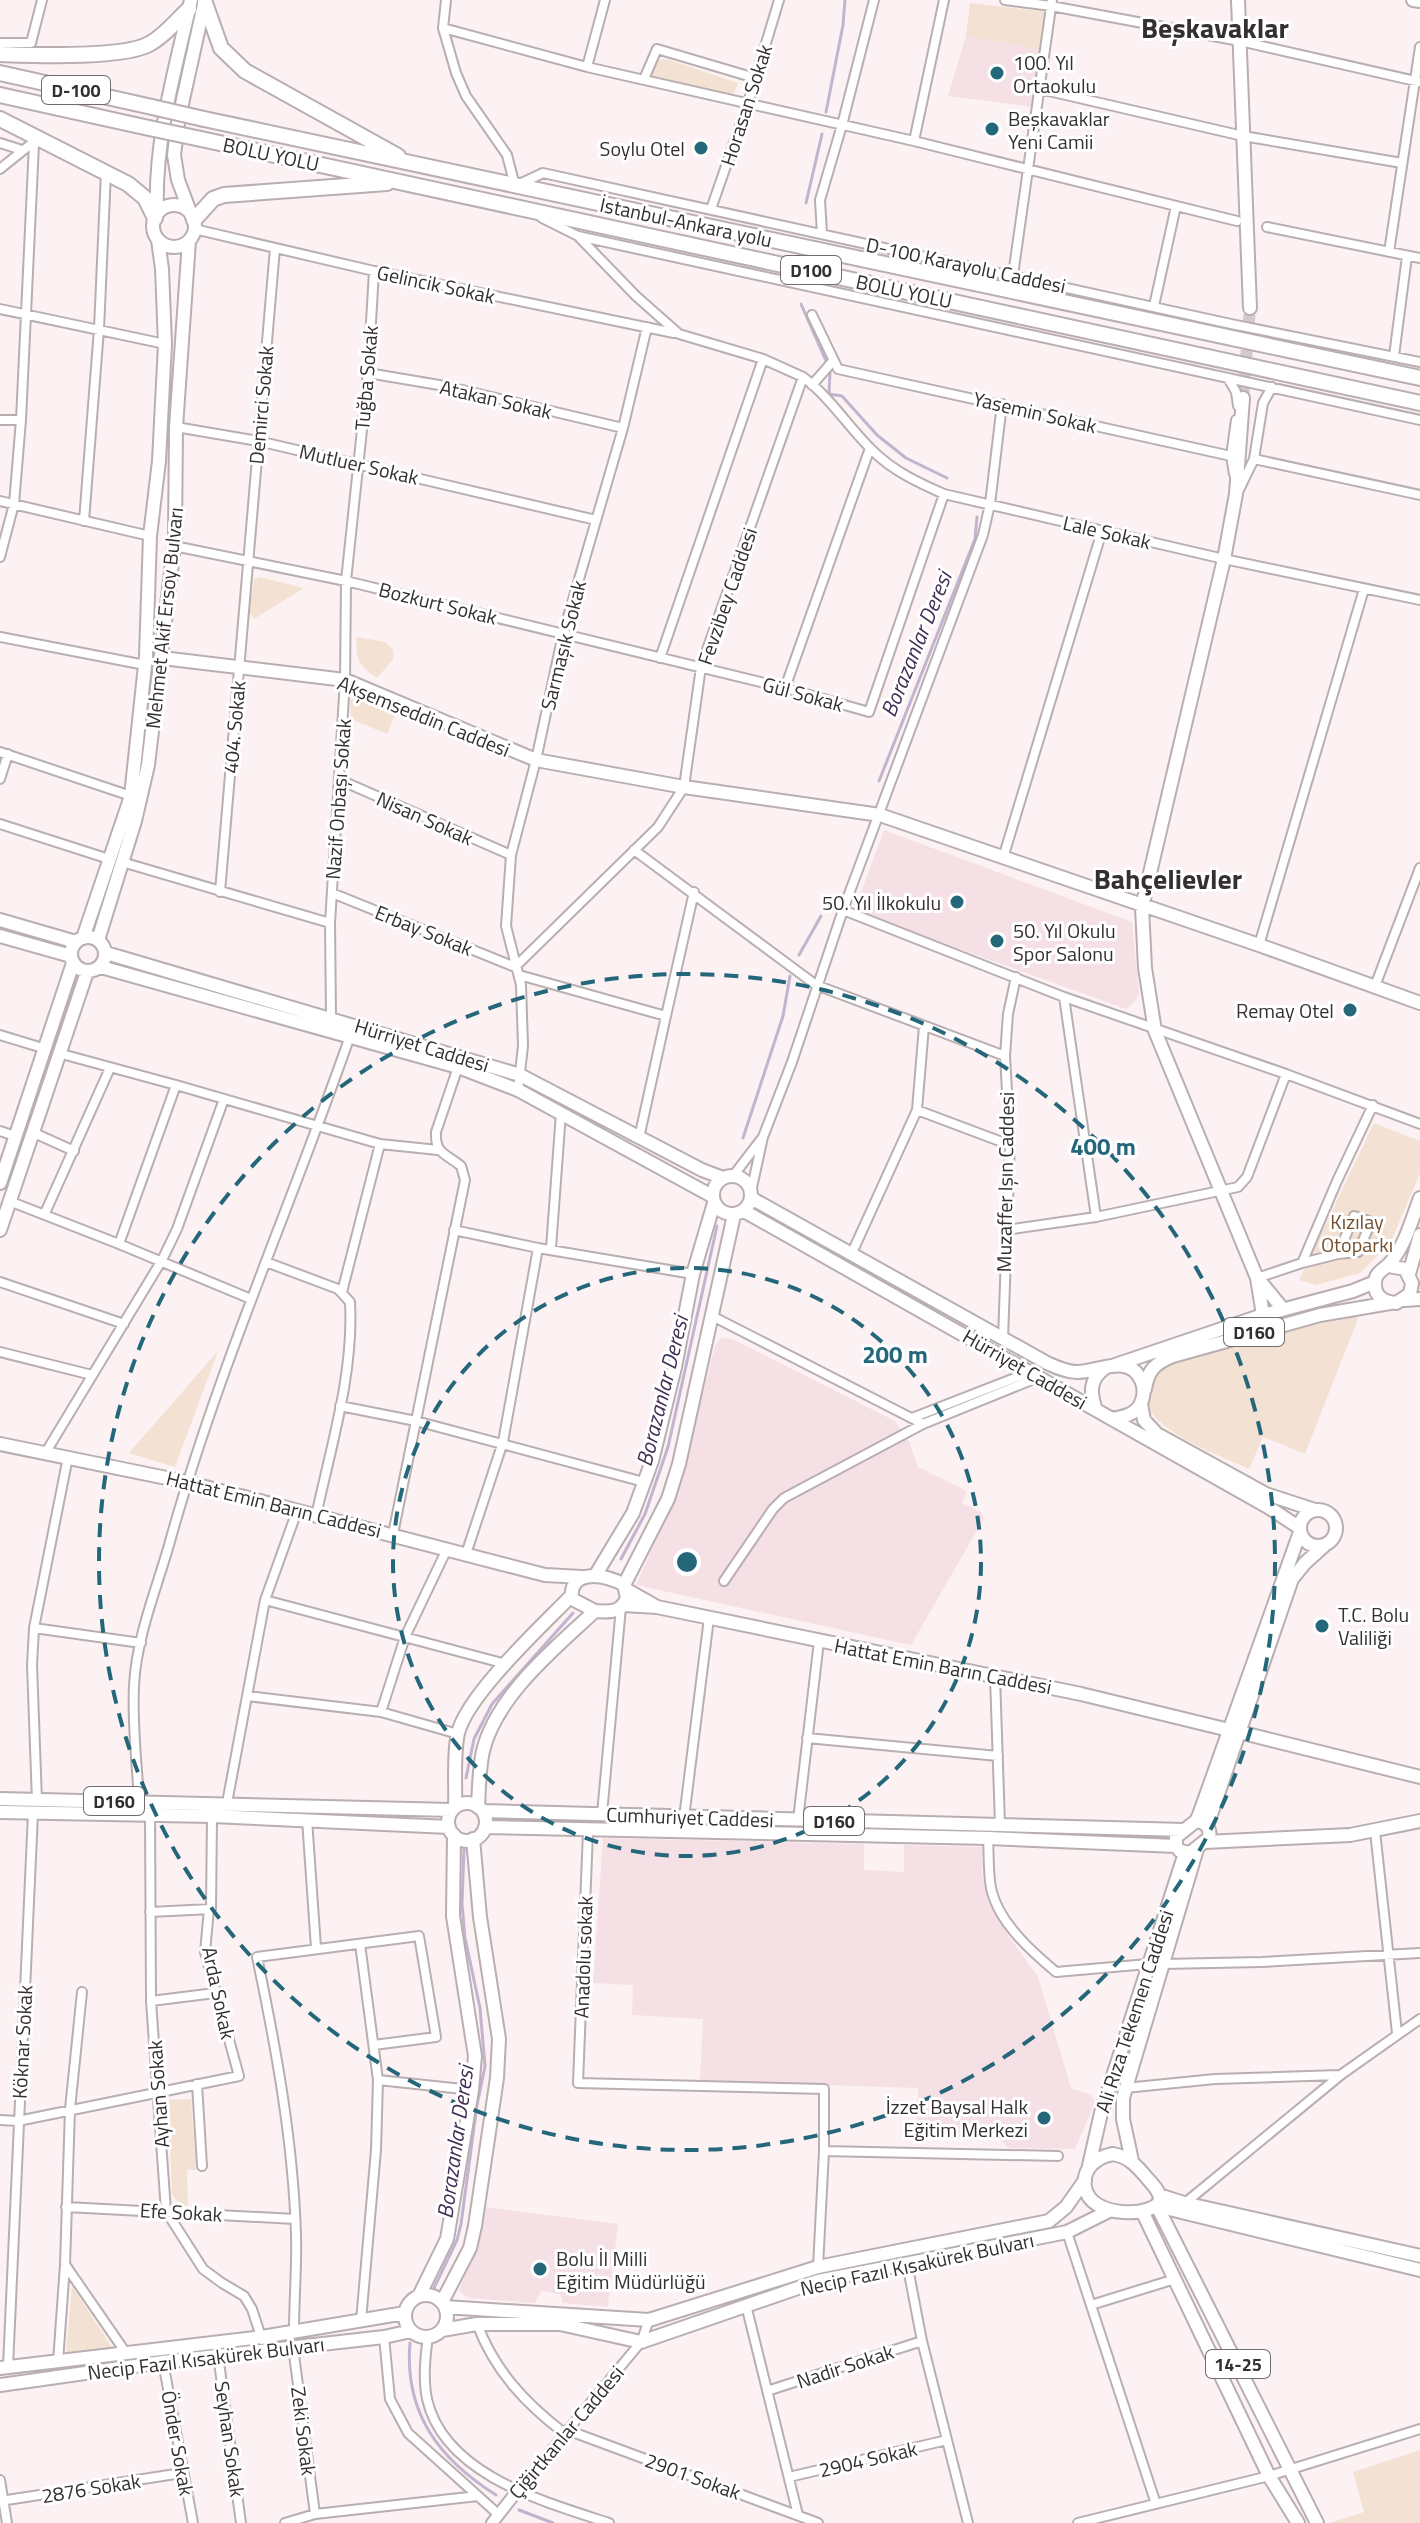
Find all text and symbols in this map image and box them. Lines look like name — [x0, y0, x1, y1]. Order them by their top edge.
district label: Beşkavaklar — [1141, 6, 1289, 49]
street label: Horasan Sokak — [712, 40, 780, 170]
place label: 100. Yıl Ortaokulu — [1013, 47, 1096, 101]
marker: 100. Yıl Ortaokulu — [988, 64, 1006, 82]
road number: D-100 — [42, 76, 110, 104]
place label: Beşkavaklar Yeni Camii — [1008, 103, 1110, 157]
marker: Beşkavaklar Yeni Camii — [983, 120, 1001, 138]
street label: BOLU YOLU — [220, 129, 322, 179]
place label: Soylu Otel — [600, 133, 685, 164]
marker: Soylu Otel — [692, 139, 710, 157]
street label: İstanbul-Ankara yolu — [597, 189, 775, 255]
street label: D-100 Karayolu Caddesi — [863, 229, 1069, 301]
street label: Gelincik Sokak — [374, 256, 498, 312]
road number: D100 — [781, 256, 841, 284]
street label: BOLU YOLU — [853, 266, 955, 316]
street label: Tuğba Sokak — [346, 324, 386, 432]
street label: Demirci Sokak — [240, 344, 282, 466]
street label: Atakan Sokak — [437, 371, 555, 427]
street label: Yasemin Sokak — [970, 383, 1100, 441]
street label: Mutluer Sokak — [296, 435, 422, 493]
street label: Mehmet Akif Ersoy Bulvarı — [137, 506, 191, 730]
street label: Lale Sokak — [1060, 507, 1154, 557]
street label: Fevzibey Caddesi — [689, 523, 765, 669]
water label: Borazanlar Deresi — [871, 564, 962, 722]
street label: Bozkurt Sokak — [376, 573, 501, 633]
street label: Sarmaşık Sokak — [532, 576, 594, 713]
street label: Akşemseddin Caddesi — [333, 667, 515, 765]
street label: Gül Sokak — [759, 668, 847, 720]
street label: 404. Sokak — [215, 679, 254, 775]
street label: Nazif Onbaşı Sokak — [317, 717, 359, 880]
street label: Nisan Sokak — [372, 783, 479, 853]
district label: Bahçelievler — [1094, 857, 1242, 900]
place label: 50. Yıl İlkokulu — [822, 887, 941, 918]
marker: 50. Yıl İlkokulu — [948, 893, 966, 911]
street label: Erbay Sokak — [370, 896, 478, 964]
place label: 50. Yıl Okulu Spor Salonu — [1013, 915, 1116, 969]
marker: 50. Yıl Okulu Spor Salonu — [988, 932, 1006, 950]
place label: Remay Otel — [1236, 995, 1334, 1026]
marker: Remay Otel — [1341, 1001, 1359, 1019]
street label: Hürriyet Caddesi — [351, 1010, 493, 1080]
street label: Muzaffer Işın Caddesi — [988, 1091, 1022, 1273]
text: 400 m — [1070, 1128, 1136, 1164]
park label: Kızılay Otoparkı — [1321, 1206, 1393, 1260]
water label: Borazanlar Deresi — [627, 1310, 698, 1470]
road number: D160 — [1224, 1318, 1284, 1346]
street label: Hürriyet Caddesi — [957, 1321, 1093, 1417]
text: 200 m — [862, 1336, 928, 1372]
street label: Hattat Emin Barın Caddesi — [163, 1462, 385, 1546]
centre of rings — [673, 1548, 701, 1576]
place label: T.C. Bolu Valiliği — [1338, 1599, 1409, 1653]
marker: T.C. Bolu Valiliği — [1313, 1617, 1331, 1635]
street label: Hattat Emin Barın Caddesi — [832, 1630, 1054, 1702]
road number: D160 — [84, 1787, 144, 1815]
street label: Cumhuriyet Caddesi — [606, 1799, 774, 1835]
road number: D160 — [804, 1807, 864, 1835]
street label: Anadolu sokak — [565, 1895, 601, 2019]
street label: Ali Rıza Tekemen Caddesi — [1087, 1906, 1181, 2116]
street label: Arda Sokak — [194, 1944, 244, 2043]
street label: Köknar Sokak — [4, 1984, 40, 2100]
street label: Ayhan Sokak — [139, 2039, 177, 2149]
water label: Borazanlar Deresi — [427, 2061, 483, 2221]
place label: İzzet Baysal Halk Eğitim Merkezi — [886, 2091, 1028, 2145]
marker: İzzet Baysal Halk Eğitim Merkezi — [1035, 2109, 1053, 2127]
street label: Efe Sokak — [139, 2194, 223, 2230]
street label: Necip Fazıl Kısakürek Bulvarı — [797, 2224, 1037, 2304]
place label: Bolu İl Milli Eğitim Müdürlüğü — [556, 2243, 706, 2297]
marker: Bolu İl Milli Eğitim Müdürlüğü — [531, 2260, 549, 2278]
street label: Necip Fazıl Kısakürek Bulvarı — [86, 2328, 326, 2388]
street label: Nadir Sokak — [792, 2336, 898, 2396]
road number: 14-25 — [1206, 2350, 1270, 2378]
street label: Çiğirtkanlar Caddesi — [501, 2358, 631, 2506]
street label: Seyhan Sokak — [207, 2379, 254, 2499]
street label: Zeki Sokak — [283, 2385, 325, 2478]
street label: Önder Sokak — [153, 2388, 203, 2499]
street label: 2904 Sokak — [816, 2433, 920, 2485]
street label: 2901 Sokak — [641, 2444, 746, 2508]
street label: 2876 Sokak — [39, 2465, 143, 2511]

